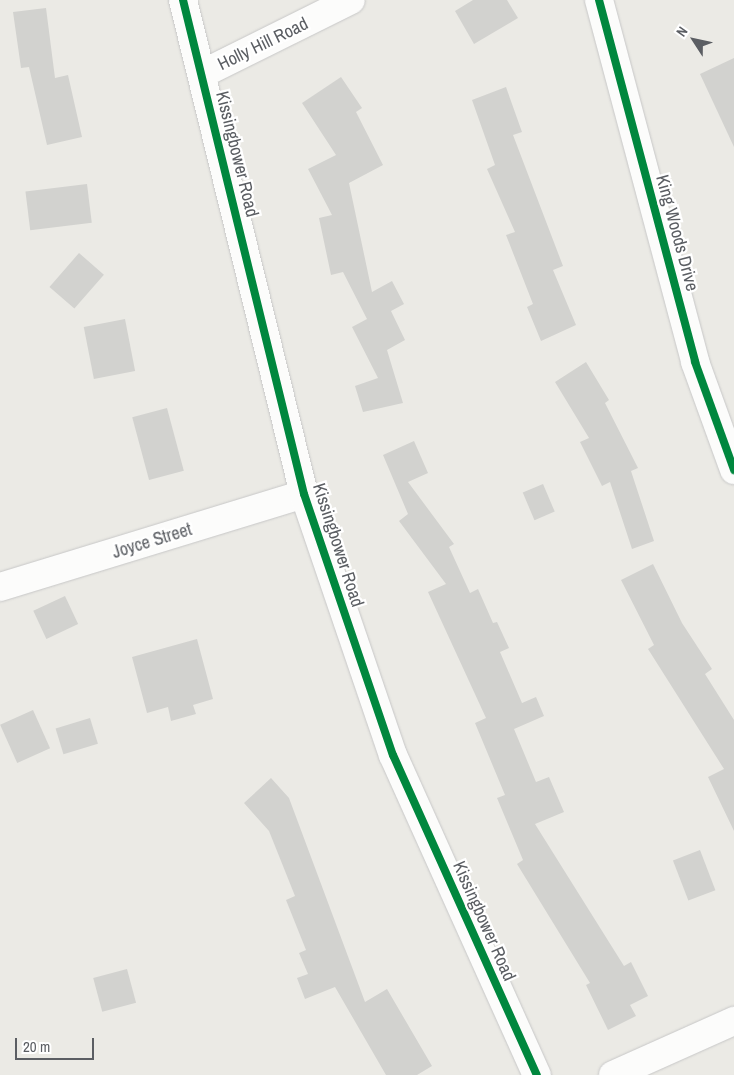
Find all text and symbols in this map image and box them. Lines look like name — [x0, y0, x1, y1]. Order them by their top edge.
street label: Holly Hill Road — [214, 13, 312, 75]
north arrow — [669, 15, 719, 65]
text: N — [672, 23, 691, 40]
street label: Kissingbower Road — [211, 89, 263, 219]
street label: King Woods Drive — [651, 172, 703, 294]
street label: Kissingbower Road — [308, 480, 368, 610]
street label: Joyce Street — [110, 519, 194, 563]
street label: Kissingbower Road — [448, 858, 520, 984]
scale bar — [18, 1028, 96, 1060]
text: 20 m — [23, 1036, 50, 1057]

